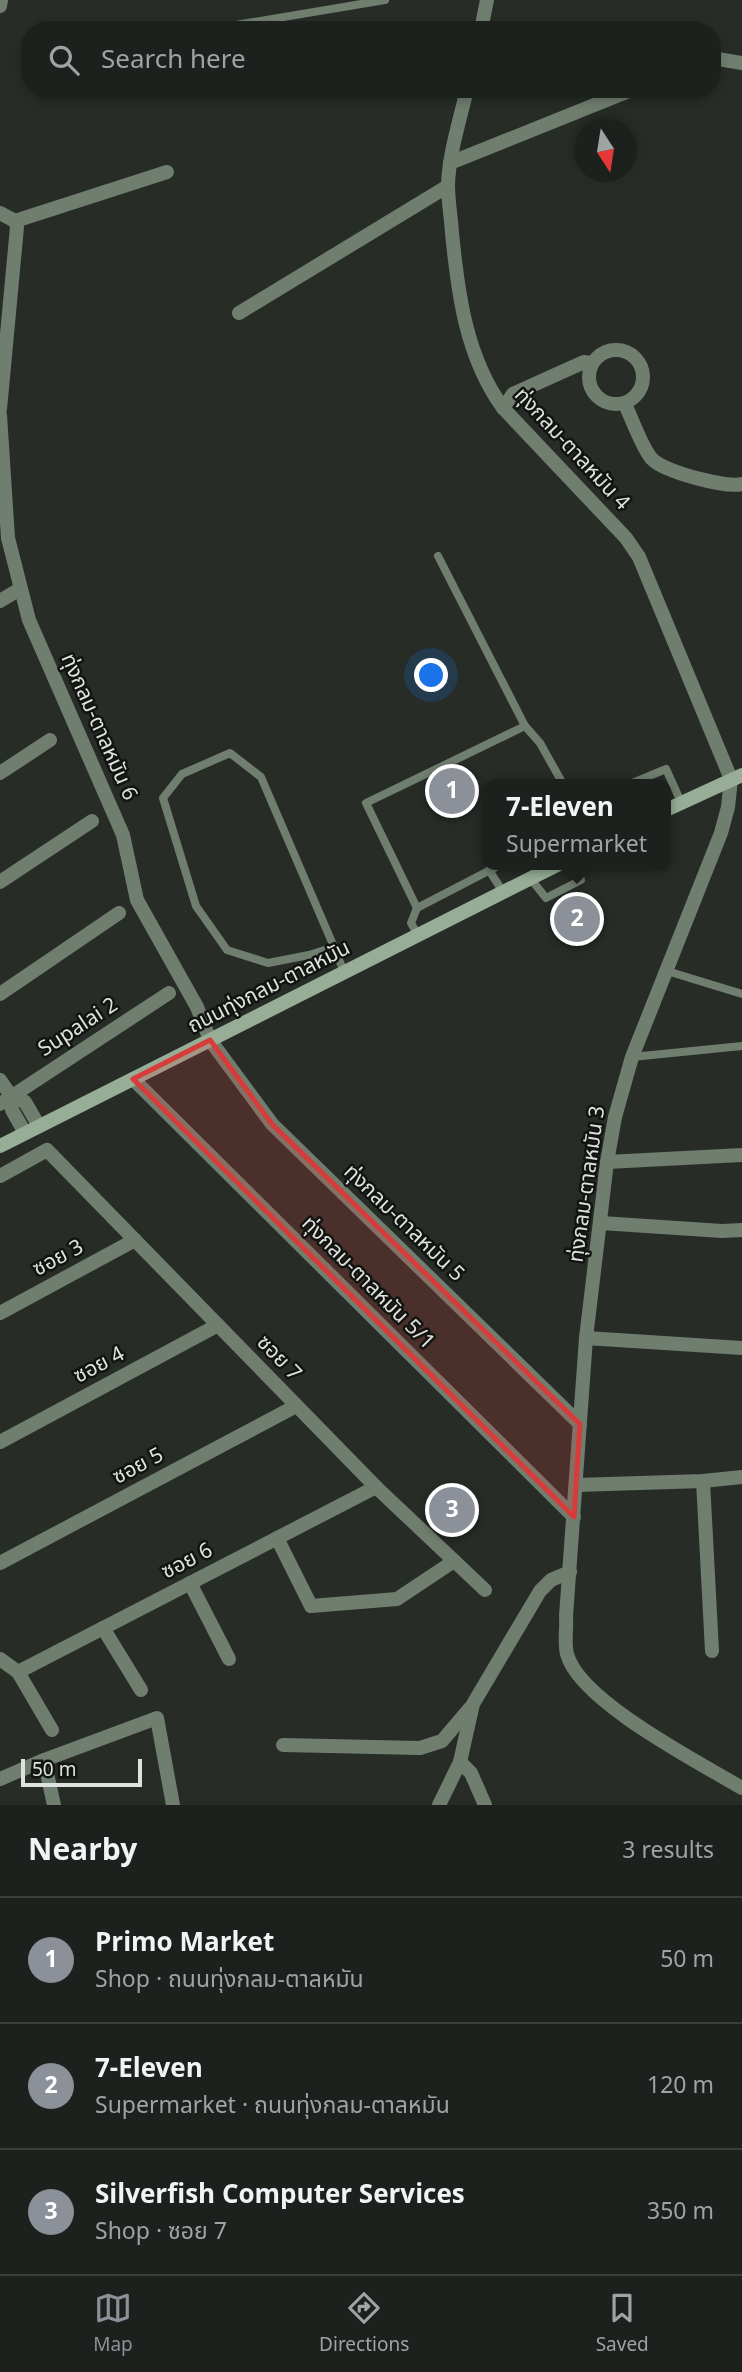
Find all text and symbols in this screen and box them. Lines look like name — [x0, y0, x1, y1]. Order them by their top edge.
search box — [21, 21, 721, 98]
text: Search here — [101, 40, 246, 80]
icon: search — [45, 41, 83, 79]
north arrow — [574, 119, 637, 182]
street label: ทุ่งกลม-ตาลหมัน 4 — [507, 381, 637, 517]
street label: ทุ่งกลม-ตาลหมัน 6 — [53, 649, 145, 805]
your location — [414, 658, 448, 692]
pin: 1 — [429, 765, 475, 817]
popup — [482, 779, 671, 870]
text: 7-Eleven — [506, 788, 614, 828]
text: Supermarket — [506, 828, 647, 862]
pin: 2 — [554, 893, 600, 945]
street label: ถนนทุ่งกลม-ตาลหมัน — [182, 933, 356, 1041]
street label: Supalai 2 — [32, 990, 124, 1064]
street label: ทุ่งกลม-ตาลหมัน 3 — [561, 1104, 613, 1264]
street label: ทุ่งกลม-ตาลหมัน 5 — [336, 1157, 472, 1289]
street label: ทุ่งกลม-ตาลหมัน 5/1 — [294, 1209, 442, 1357]
street label: ซอย 3 — [27, 1232, 89, 1284]
street label: ซอย 7 — [249, 1328, 309, 1388]
street label: ซอย 4 — [68, 1339, 130, 1391]
street label: ซอย 5 — [107, 1440, 169, 1492]
pin: 3 — [429, 1484, 475, 1536]
street label: ซอย 6 — [156, 1535, 218, 1587]
scale bar — [21, 1756, 142, 1788]
text: 50 m — [32, 1756, 76, 1785]
text: Nearby — [28, 1828, 137, 1874]
text: 3 results — [622, 1834, 714, 1868]
text: Primo Market — [95, 1923, 274, 1963]
text: 1 — [44, 1943, 58, 1977]
text: 50 m — [660, 1943, 714, 1977]
text: Shop · ถนนทุ่งกลม-ตาลหมัน — [95, 1963, 364, 1997]
text: 7-Eleven — [95, 2049, 203, 2089]
text: 2 — [44, 2069, 58, 2103]
text: 120 m — [647, 2069, 714, 2103]
text: Supermarket · ถนนทุ่งกลม-ตาลหมัน — [95, 2089, 450, 2123]
text: Silverfish Computer Services — [95, 2175, 465, 2215]
text: 3 — [44, 2195, 58, 2229]
text: 350 m — [647, 2195, 714, 2229]
text: Shop · ซอย 7 — [95, 2215, 227, 2249]
tab: Map — [93, 2289, 133, 2360]
tab: Directions — [319, 2289, 409, 2360]
tab: Saved — [596, 2289, 649, 2360]

